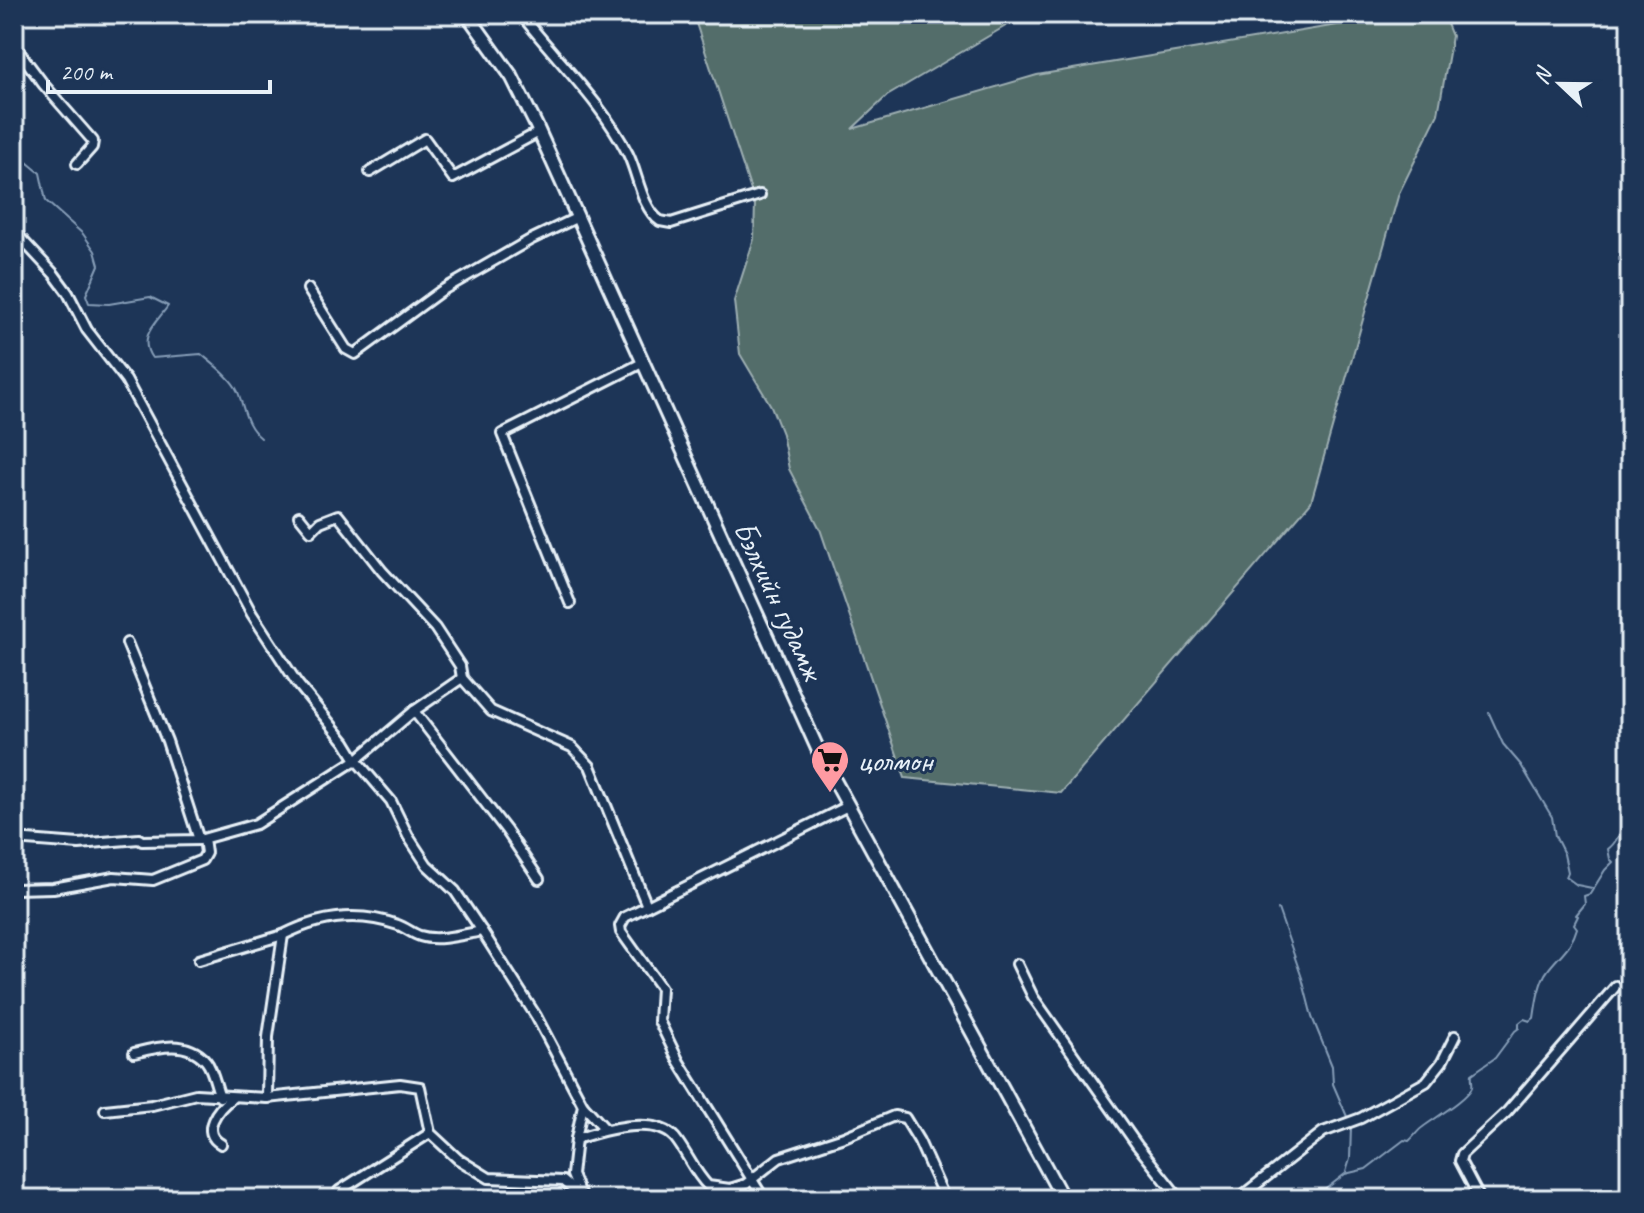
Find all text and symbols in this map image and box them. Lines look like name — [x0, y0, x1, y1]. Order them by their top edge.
scale bar — [48, 44, 270, 94]
north arrow — [1520, 44, 1600, 124]
text: 200 m — [60, 57, 114, 87]
text: N — [1527, 62, 1559, 88]
street label: Бэлхийн гудамж — [724, 514, 835, 690]
supermarket icon: цолмон — [809, 739, 851, 794]
place label: цолмон — [858, 740, 934, 781]

